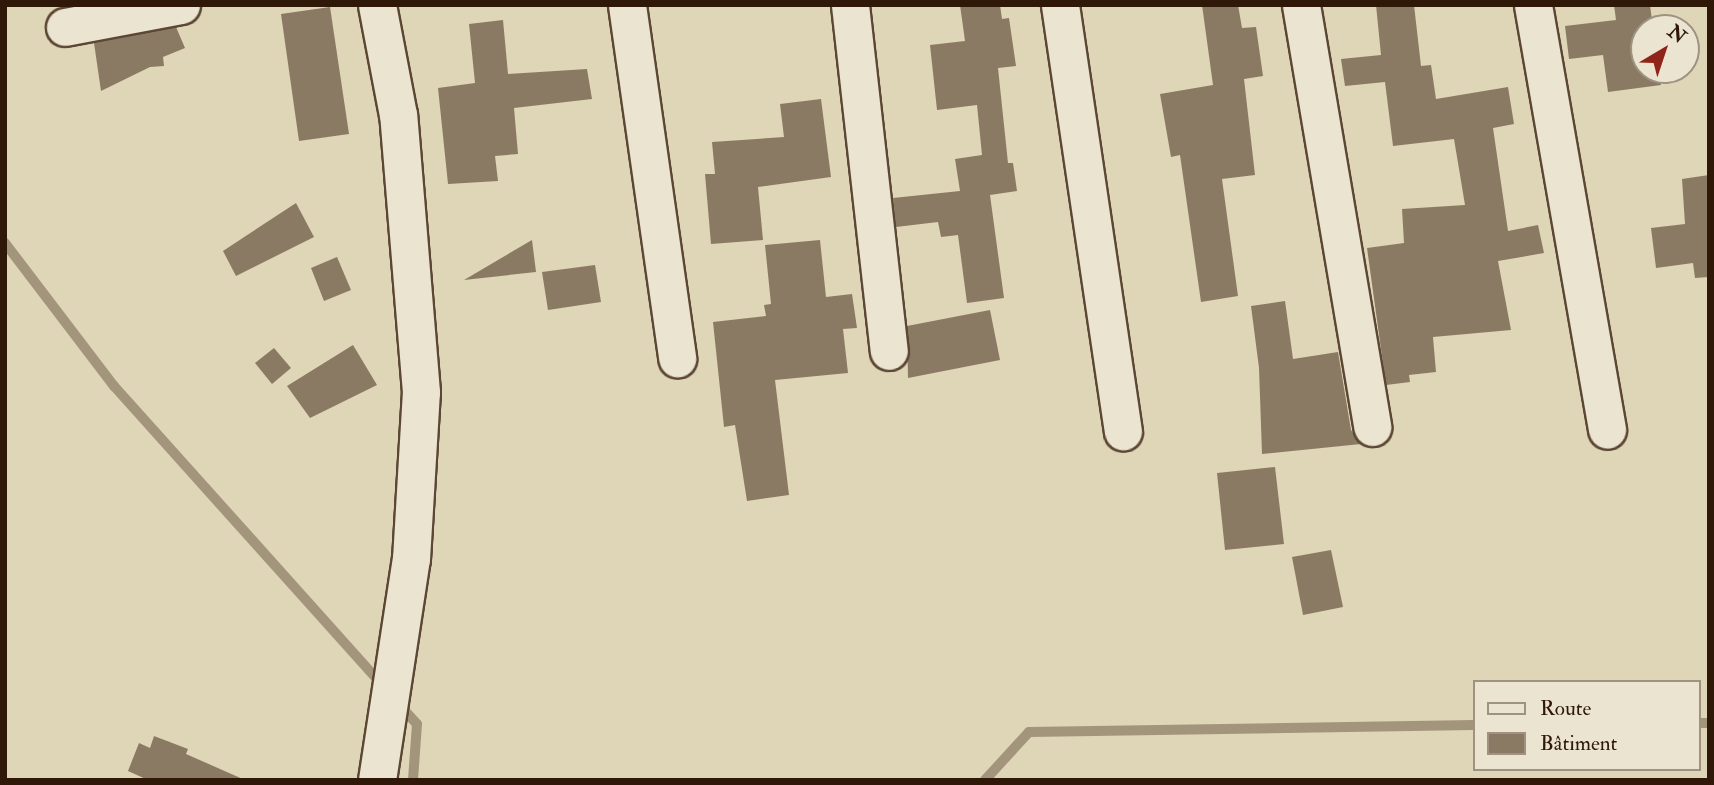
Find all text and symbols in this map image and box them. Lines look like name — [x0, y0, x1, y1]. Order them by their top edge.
north arrow — [1630, 14, 1700, 84]
text: N — [1663, 20, 1691, 49]
legend — [1472, 680, 1700, 771]
text: Route — [1540, 695, 1591, 722]
text: Bâtiment — [1540, 730, 1617, 757]

